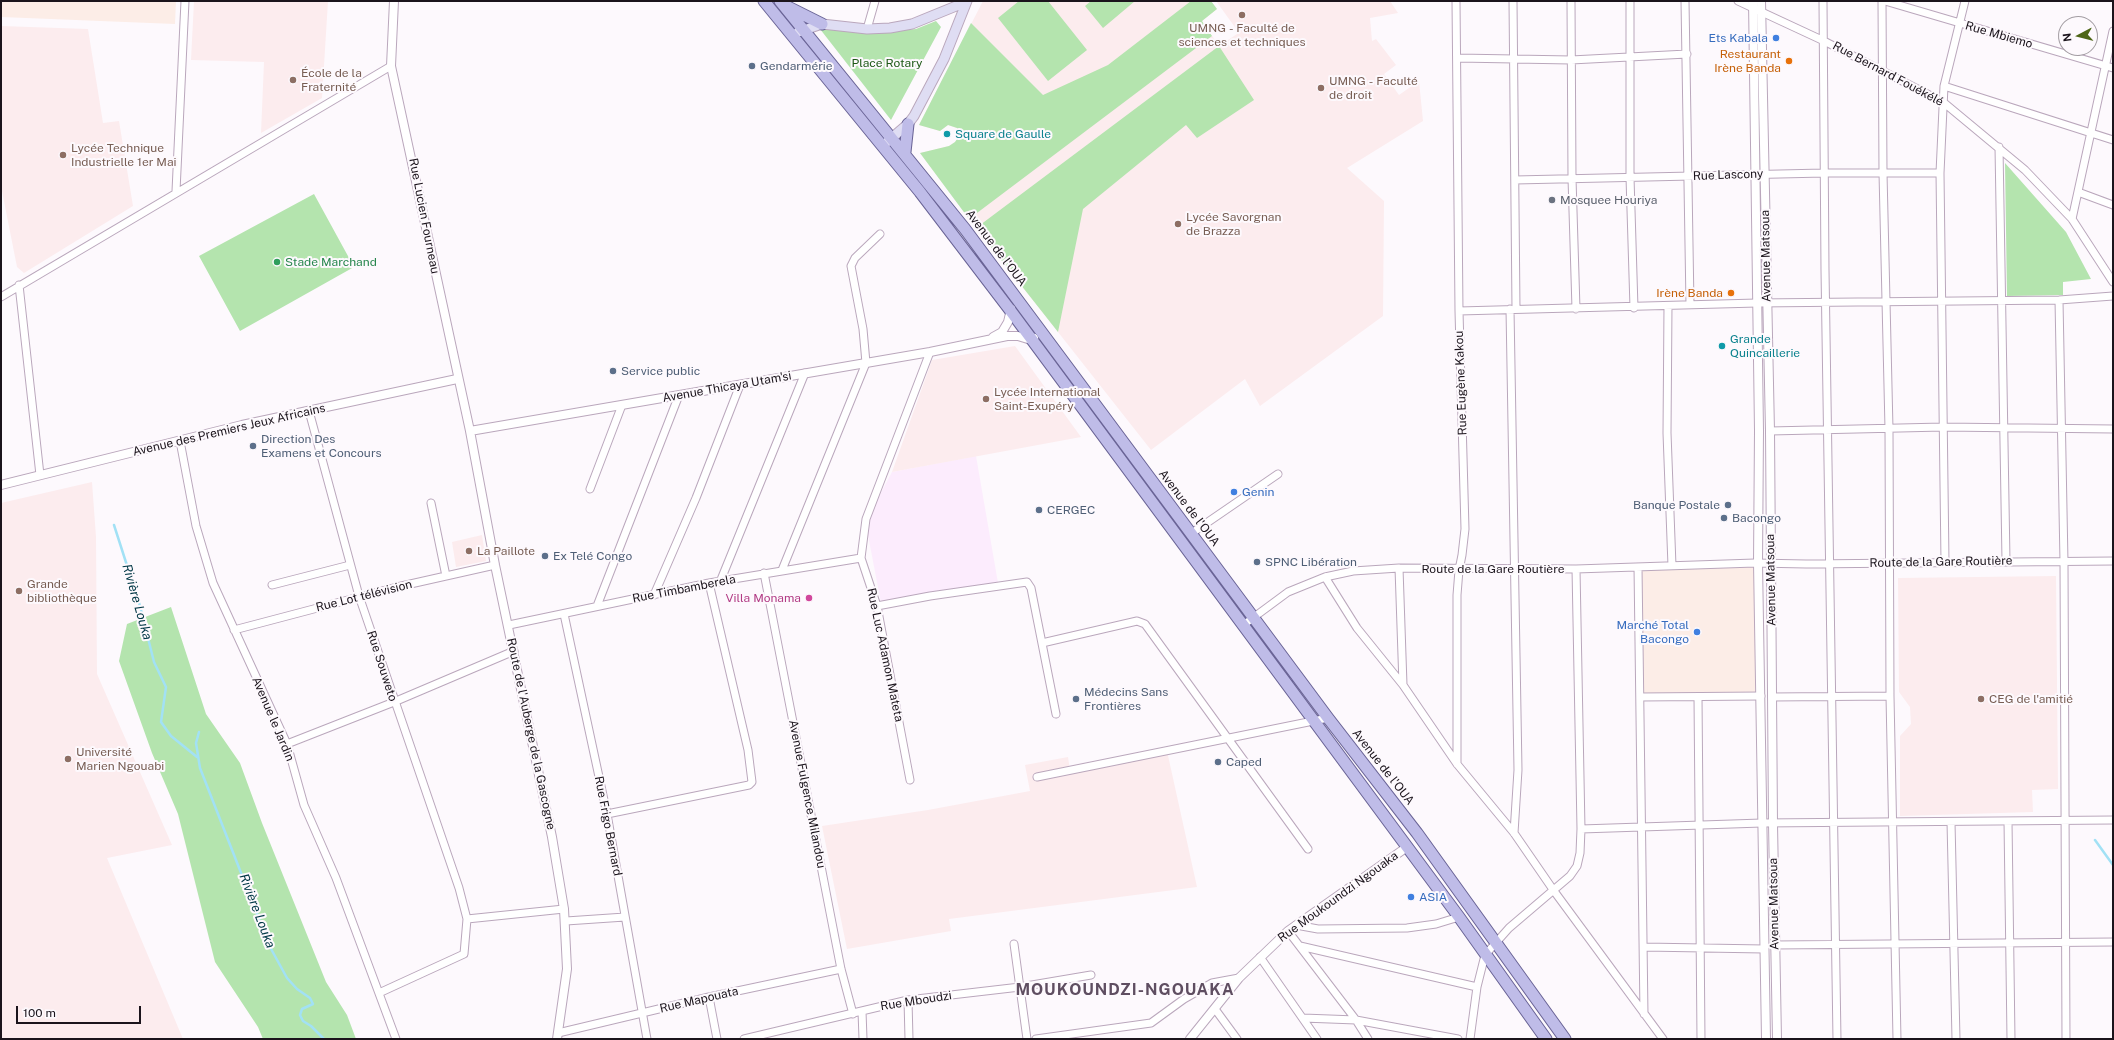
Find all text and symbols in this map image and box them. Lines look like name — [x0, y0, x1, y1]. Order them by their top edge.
marker: UMNG - Faculté de sciences et techniques — [1237, 10, 1247, 20]
north arrow — [2058, 16, 2098, 56]
street label: Rue Mbiemo — [1964, 19, 2034, 51]
place label: UMNG - Faculté de sciences et techniques — [1178, 21, 1306, 49]
place label: Ets Kabala — [1709, 31, 1768, 45]
text: N — [2061, 32, 2074, 42]
marker: Ets Kabala — [1771, 33, 1781, 43]
street label: Rue Bernard Fouékélé — [1830, 39, 1946, 109]
place label: Restaurant Irène Banda — [1714, 47, 1781, 75]
park label: Place Rotary — [851, 56, 923, 70]
marker: Restaurant Irène Banda — [1784, 56, 1794, 66]
place label: Gendarmérie — [760, 59, 833, 73]
marker: Gendarmérie — [747, 61, 757, 71]
place label: École de la Fraternité — [301, 66, 362, 94]
place label: UMNG - Faculté de droit — [1329, 74, 1418, 102]
marker: École de la Fraternité — [288, 75, 298, 85]
marker: UMNG - Faculté de droit — [1316, 83, 1326, 93]
place label: Square de Gaulle — [955, 127, 1051, 141]
marker: Square de Gaulle — [942, 129, 952, 139]
place label: Lycée Technique Industrielle 1er Mai — [71, 141, 176, 169]
marker: Lycée Technique Industrielle 1er Mai — [58, 150, 68, 160]
street label: Rue Lucien Fourneau — [406, 157, 442, 275]
street label: Rue Lascony — [1693, 167, 1763, 183]
place label: Mosquee Houriya — [1560, 193, 1657, 207]
marker: Mosquee Houriya — [1547, 195, 1557, 205]
street label: Avenue de l'OUA — [963, 207, 1029, 289]
place label: Lycée Savorgnan de Brazza — [1186, 210, 1281, 238]
street label: Avenue Matsoua — [1758, 210, 1774, 302]
marker: Lycée Savorgnan de Brazza — [1173, 219, 1183, 229]
place label: Stade Marchand — [285, 255, 377, 269]
marker: Stade Marchand — [272, 257, 282, 267]
place label: Irène Banda — [1656, 286, 1723, 300]
marker: Irène Banda — [1726, 288, 1736, 298]
street label: Rue Eugène Kakou — [1452, 330, 1470, 436]
place label: Grande Quincaillerie — [1730, 332, 1800, 360]
marker: Grande Quincaillerie — [1717, 341, 1727, 351]
place label: Service public — [621, 364, 700, 378]
marker: Service public — [608, 366, 618, 376]
street label: Avenue Thicaya Utam'si — [661, 369, 793, 405]
place label: Lycée International Saint-Exupéry — [994, 385, 1101, 413]
marker: Lycée International Saint-Exupéry — [981, 394, 991, 404]
street label: Avenue des Premiers Jeux Africains — [131, 401, 327, 459]
place label: Direction Des Examens et Concours — [261, 432, 382, 460]
marker: Direction Des Examens et Concours — [248, 441, 258, 451]
street label: Avenue de l'OUA — [1156, 467, 1222, 549]
place label: Genin — [1242, 485, 1274, 499]
marker: Genin — [1229, 487, 1239, 497]
place label: Banque Postale — [1633, 498, 1720, 512]
marker: Banque Postale — [1723, 500, 1733, 510]
place label: CERGEC — [1047, 503, 1095, 517]
marker: CERGEC — [1034, 505, 1044, 515]
place label: Bacongo — [1732, 511, 1781, 525]
marker: Bacongo — [1719, 513, 1729, 523]
street label: Avenue Matsoua — [1763, 534, 1779, 626]
place label: La Paillote — [477, 544, 535, 558]
marker: La Paillote — [464, 546, 474, 556]
place label: Ex Telé Congo — [553, 549, 632, 563]
marker: Ex Telé Congo — [540, 551, 550, 561]
street label: Route de la Gare Routière — [1869, 554, 2013, 570]
place label: SPNC Libération — [1265, 555, 1357, 569]
marker: SPNC Libération — [1252, 557, 1262, 567]
water label: Rivière Louka — [119, 562, 155, 642]
street label: Route de la Gare Routière — [1421, 562, 1565, 576]
street label: Rue Timbamberela — [631, 572, 737, 606]
place label: Grande bibliothèque — [27, 577, 97, 605]
street label: Rue Lot télévision — [314, 577, 414, 615]
marker: Grande bibliothèque — [14, 586, 24, 596]
street label: Rue Luc Adamon Mateta — [864, 587, 906, 723]
place label: Villa Monama — [725, 591, 801, 605]
marker: Villa Monama — [804, 593, 814, 603]
place label: Marché Total Bacongo — [1616, 618, 1689, 646]
marker: Marché Total Bacongo — [1692, 627, 1702, 637]
street label: Rue Souweto — [364, 629, 400, 703]
street label: Route de l'Auberge de la Gascogne — [504, 637, 558, 831]
street label: Avenue le Jardin — [249, 675, 297, 763]
place label: Médecins Sans Frontières — [1084, 685, 1168, 713]
place label: CEG de l'amitié — [1989, 692, 2073, 706]
marker: Médecins Sans Frontières — [1071, 694, 1081, 704]
marker: CEG de l'amitié — [1976, 694, 1986, 704]
street label: Avenue Fulgence Milandou — [786, 719, 828, 869]
street label: Avenue de l'OUA — [1349, 726, 1417, 808]
place label: Université Marien Ngouabi — [76, 745, 164, 773]
marker: Université Marien Ngouabi — [63, 754, 73, 764]
place label: Caped — [1226, 755, 1262, 769]
marker: Caped — [1213, 757, 1223, 767]
street label: Rue Frigo Bernard — [591, 775, 625, 877]
street label: Rue Moukoundzi Ngouaka — [1275, 849, 1401, 945]
street label: Avenue Matsoua — [1766, 858, 1782, 950]
water label: Rivière Louka — [236, 872, 278, 950]
place label: ASIA — [1419, 890, 1447, 904]
marker: ASIA — [1406, 892, 1416, 902]
district label: MOUKOUNDZI-NGOUAKA — [1015, 980, 1235, 1000]
street label: Rue Mapouata — [658, 984, 740, 1016]
street label: Rue Mboudzi — [879, 988, 953, 1014]
scale bar — [18, 998, 143, 1024]
text: 100 m — [23, 1006, 56, 1020]

